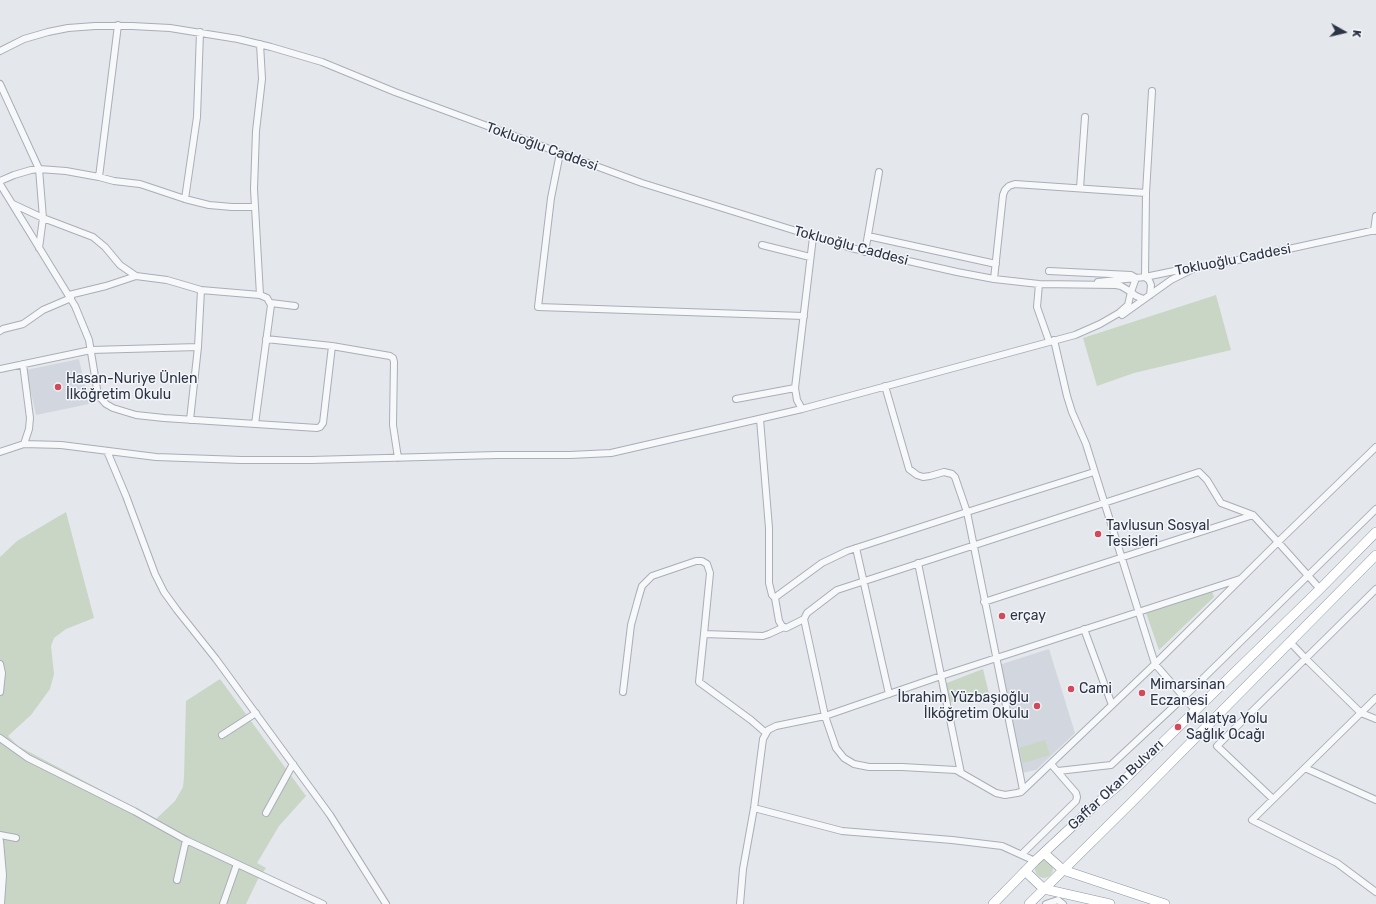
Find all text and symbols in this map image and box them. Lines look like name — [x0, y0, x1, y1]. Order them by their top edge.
north arrow — [1324, 12, 1364, 52]
text: K — [1349, 29, 1363, 38]
street label: Tokluoğlu Caddesi — [484, 119, 600, 175]
street label: Tokluoğlu Caddesi — [792, 223, 910, 269]
street label: Tokluoğlu Caddesi — [1174, 241, 1292, 279]
place label: Hasan-Nuriye Ünlen İlköğretim Okulu — [66, 371, 197, 404]
marker: Hasan-Nuriye Ünlen İlköğretim Okulu — [53, 382, 63, 392]
place label: Tavlusun Sosyal Tesisleri — [1106, 518, 1210, 550]
marker: Tavlusun Sosyal Tesisleri — [1093, 529, 1103, 539]
place label: erçay — [1010, 608, 1046, 624]
marker: erçay — [997, 611, 1007, 621]
place label: Mimarsinan Eczanesi — [1150, 677, 1225, 710]
place label: Cami — [1079, 681, 1112, 697]
marker: Cami — [1066, 684, 1076, 694]
marker: Mimarsinan Eczanesi — [1137, 688, 1147, 698]
place label: İbrahim Yüzbaşıoğlu İlköğretim Okulu — [898, 690, 1029, 722]
marker: İbrahim Yüzbaşıoğlu İlköğretim Okulu — [1032, 701, 1042, 711]
place label: Malatya Yolu Sağlık Ocağı — [1186, 711, 1268, 744]
marker: Malatya Yolu Sağlık Ocağı — [1173, 722, 1183, 732]
street label: Gaffar Okan Bulvarı — [1065, 736, 1167, 834]

